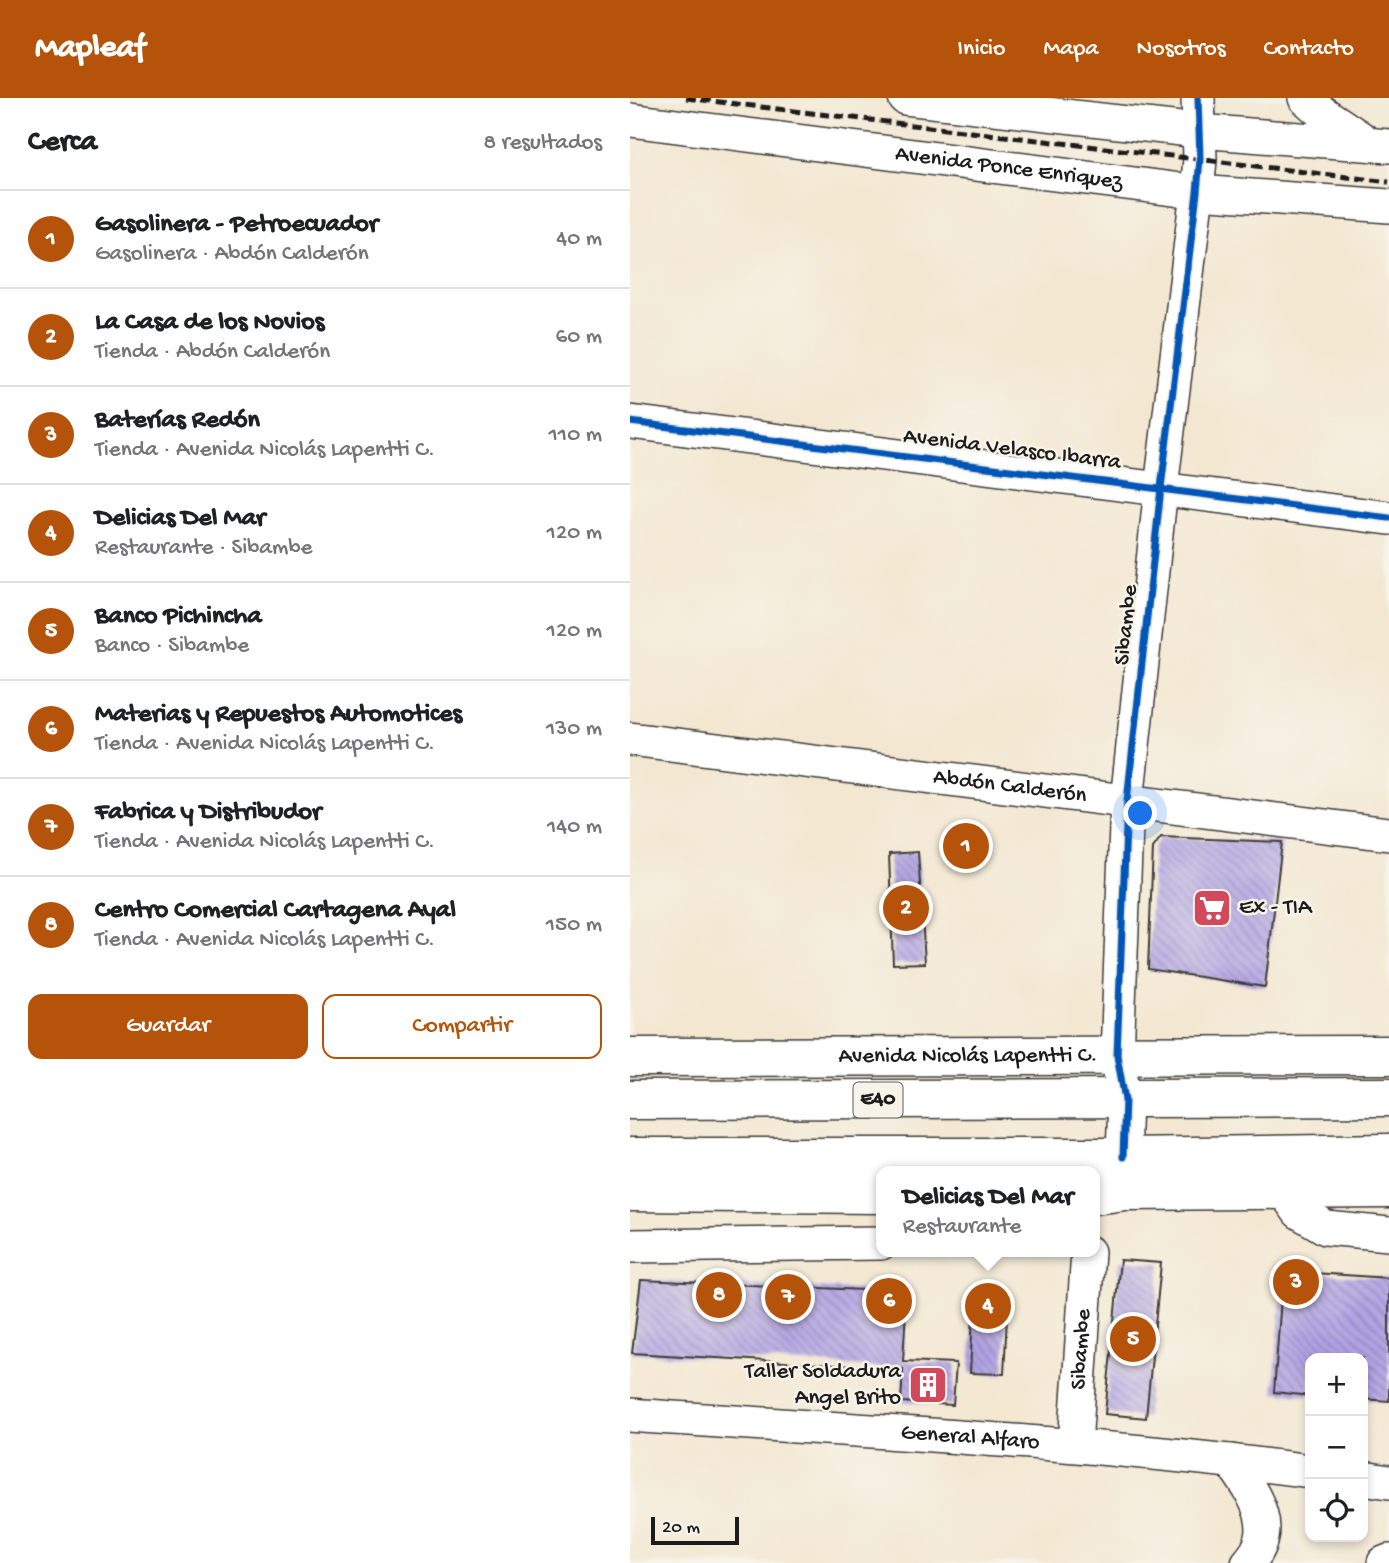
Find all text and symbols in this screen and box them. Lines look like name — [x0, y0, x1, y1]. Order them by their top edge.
text: Mapleaf — [35, 30, 145, 68]
text: Inicio — [957, 35, 1005, 64]
text: Mapa — [1043, 35, 1099, 64]
text: Nosotros — [1137, 35, 1226, 64]
text: Contacto — [1264, 35, 1354, 64]
text: Cerca — [28, 126, 97, 161]
text: 8 resultados — [484, 130, 602, 157]
street label: Avenida Ponce Enriquez — [894, 140, 1125, 196]
text: Gasolinera - Petroecuador — [95, 210, 378, 241]
text: 1 — [46, 226, 56, 253]
text: 40 m — [556, 226, 602, 253]
text: Gasolinera · Abdón Calderón — [95, 241, 369, 268]
text: La Casa de los Novios — [95, 308, 324, 339]
text: 2 — [45, 324, 57, 351]
text: 60 m — [556, 324, 602, 351]
text: Tienda · Abdón Calderón — [95, 339, 330, 366]
text: Baterías Redón — [95, 406, 260, 437]
text: 3 — [45, 422, 57, 449]
text: 110 m — [549, 422, 602, 449]
street label: Avenida Velasco Ibarra — [902, 423, 1123, 477]
text: Tienda · Avenida Nicolás Lapentti C. — [95, 437, 435, 464]
text: Delicias Del Mar — [95, 504, 265, 535]
text: 4 — [46, 520, 56, 547]
text: 120 m — [547, 520, 602, 547]
text: Restaurante · Sibambe — [95, 535, 312, 562]
street label: Sibambe — [1109, 582, 1145, 667]
text: Banco Pichincha — [95, 602, 262, 633]
text: 5 — [45, 618, 57, 645]
text: 120 m — [547, 618, 602, 645]
text: Banco · Sibambe — [95, 633, 249, 660]
text: Materias y Repuestos Automotices — [95, 700, 462, 731]
text: 6 — [45, 716, 57, 743]
text: 130 m — [546, 716, 602, 743]
text: Tienda · Avenida Nicolás Lapentti C. — [95, 731, 435, 758]
street label: Abdón Calderón — [932, 764, 1088, 810]
your location — [1123, 796, 1157, 830]
text: Fabrica y Distribudor — [95, 798, 321, 829]
text: 7 — [45, 814, 57, 841]
text: 140 m — [547, 814, 602, 841]
pin: 1 — [943, 820, 989, 872]
text: Tienda · Avenida Nicolás Lapentti C. — [95, 829, 435, 856]
pin: 2 — [883, 882, 929, 934]
supermarket icon: Ex - TIA — [1191, 887, 1233, 929]
place label: Ex - TIA — [1239, 895, 1313, 922]
text: Centro Comercial Cartagena Ayal — [95, 896, 456, 927]
text: 8 — [45, 912, 57, 939]
text: 150 m — [546, 912, 602, 939]
text: Tienda · Avenida Nicolás Lapentti C. — [95, 927, 435, 954]
button: Guardar — [28, 994, 308, 1059]
button: Compartir — [322, 994, 602, 1059]
street label: Avenida Nicolás Lapentti C. — [838, 1042, 1098, 1070]
road number: E40 — [854, 1082, 902, 1118]
popup — [876, 1166, 1100, 1257]
text: Delicias Del Mar — [903, 1183, 1073, 1214]
text: Restaurante — [903, 1214, 1021, 1241]
pin: 3 — [1273, 1256, 1319, 1308]
pin: 8 — [696, 1269, 742, 1321]
pin: 7 — [765, 1271, 811, 1323]
pin: 6 — [866, 1275, 912, 1327]
pin: 4 — [965, 1280, 1011, 1332]
street label: Sibambe — [1065, 1307, 1098, 1391]
pin: 5 — [1110, 1313, 1156, 1365]
map controls — [1305, 1353, 1368, 1542]
button: + — [1305, 1353, 1368, 1416]
place label: Taller Soldadura Angel Brito — [743, 1359, 902, 1412]
building icon: Taller Soldadura Angel Brito — [907, 1364, 949, 1406]
button: − — [1305, 1416, 1368, 1479]
street label: General Alfaro — [900, 1419, 1041, 1456]
button: locate — [1305, 1479, 1368, 1542]
scale bar — [651, 1514, 738, 1546]
text: 20 m — [662, 1517, 700, 1540]

